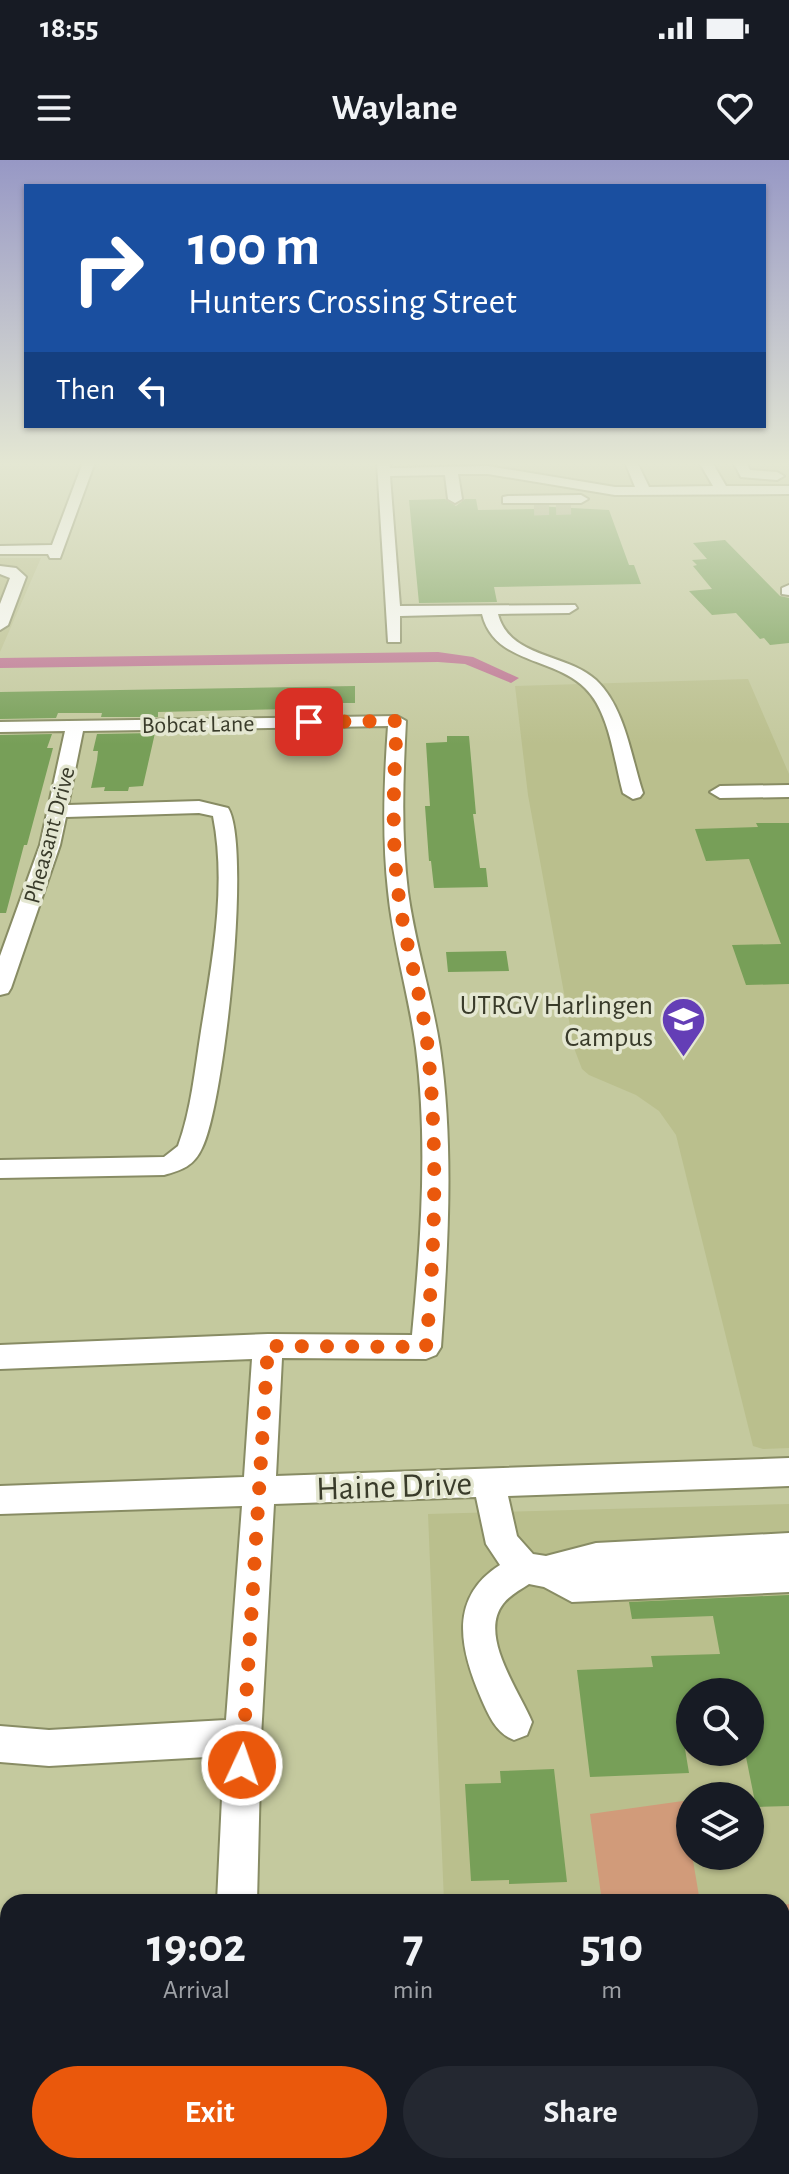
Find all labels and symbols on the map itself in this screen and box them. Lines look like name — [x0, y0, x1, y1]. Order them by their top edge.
pin — [275, 688, 343, 756]
street label: Bobcat Lane — [141, 712, 255, 738]
street label: Pheasant Drive — [20, 764, 80, 906]
place label: UTRGV Harlingen Campus — [460, 992, 653, 1052]
school or university icon: UTRGV Harlingen Campus — [660, 996, 708, 1059]
street label: Haine Drive — [315, 1467, 473, 1507]
position arrow — [200, 1723, 284, 1807]

